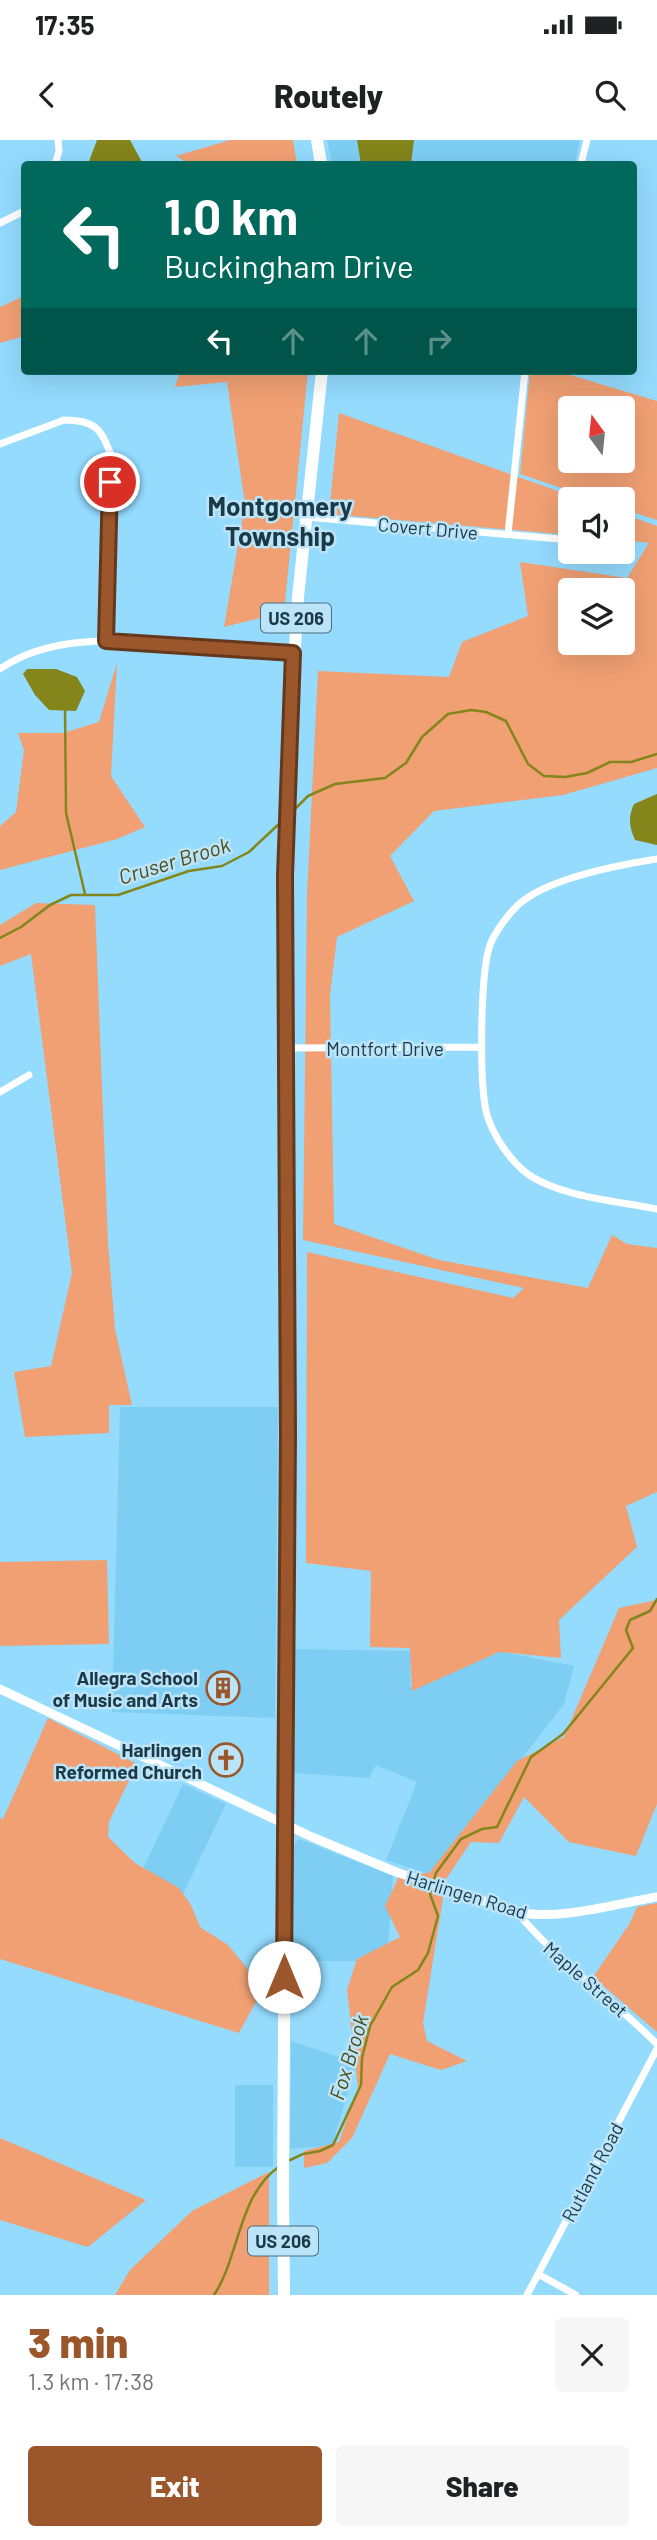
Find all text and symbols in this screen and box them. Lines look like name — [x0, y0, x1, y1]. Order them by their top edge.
text: 17:35 — [35, 9, 95, 40]
icon: back — [28, 76, 66, 114]
text: Routely — [274, 76, 383, 114]
icon: search — [591, 76, 629, 114]
text: 1.0 km — [164, 186, 298, 245]
icon: left — [49, 189, 140, 280]
text: Buckingham Drive — [164, 246, 414, 284]
icon: left — [201, 322, 239, 360]
icon: ahead — [274, 322, 312, 360]
icon: ahead — [347, 322, 385, 360]
icon: right — [420, 322, 458, 360]
north arrow — [558, 396, 635, 472]
map controls — [558, 396, 635, 655]
pin — [80, 452, 140, 512]
icon: arrive — [91, 463, 129, 501]
button: sound — [558, 487, 635, 564]
district label: Montgomery Township — [207, 490, 353, 551]
street label: Covert Drive — [377, 512, 479, 544]
button: layers — [558, 578, 635, 655]
road number: US 206 — [261, 604, 331, 632]
water label: Cruser Brook — [115, 831, 234, 889]
street label: Montfort Drive — [326, 1037, 444, 1060]
place label: Allegra School of Music and Arts — [52, 1666, 198, 1711]
building icon: Allegra School of Music and Arts — [204, 1669, 242, 1707]
place label: Harlingen Reformed Church — [55, 1738, 202, 1783]
church icon: Harlingen Reformed Church — [207, 1741, 245, 1779]
street label: Harlingen Road — [404, 1865, 530, 1923]
street label: Maple Street — [539, 1936, 633, 2022]
position arrow — [247, 1940, 321, 2014]
water label: Fox Brook — [323, 2011, 373, 2103]
street label: Rutland Road — [556, 2118, 628, 2226]
road number: US 206 — [248, 2227, 318, 2256]
text: 3 min — [28, 2316, 128, 2366]
button: close — [555, 2318, 629, 2392]
text: 1.3 km · 17:38 — [28, 2367, 154, 2395]
button: Exit — [28, 2446, 322, 2526]
button: Share — [336, 2446, 629, 2526]

